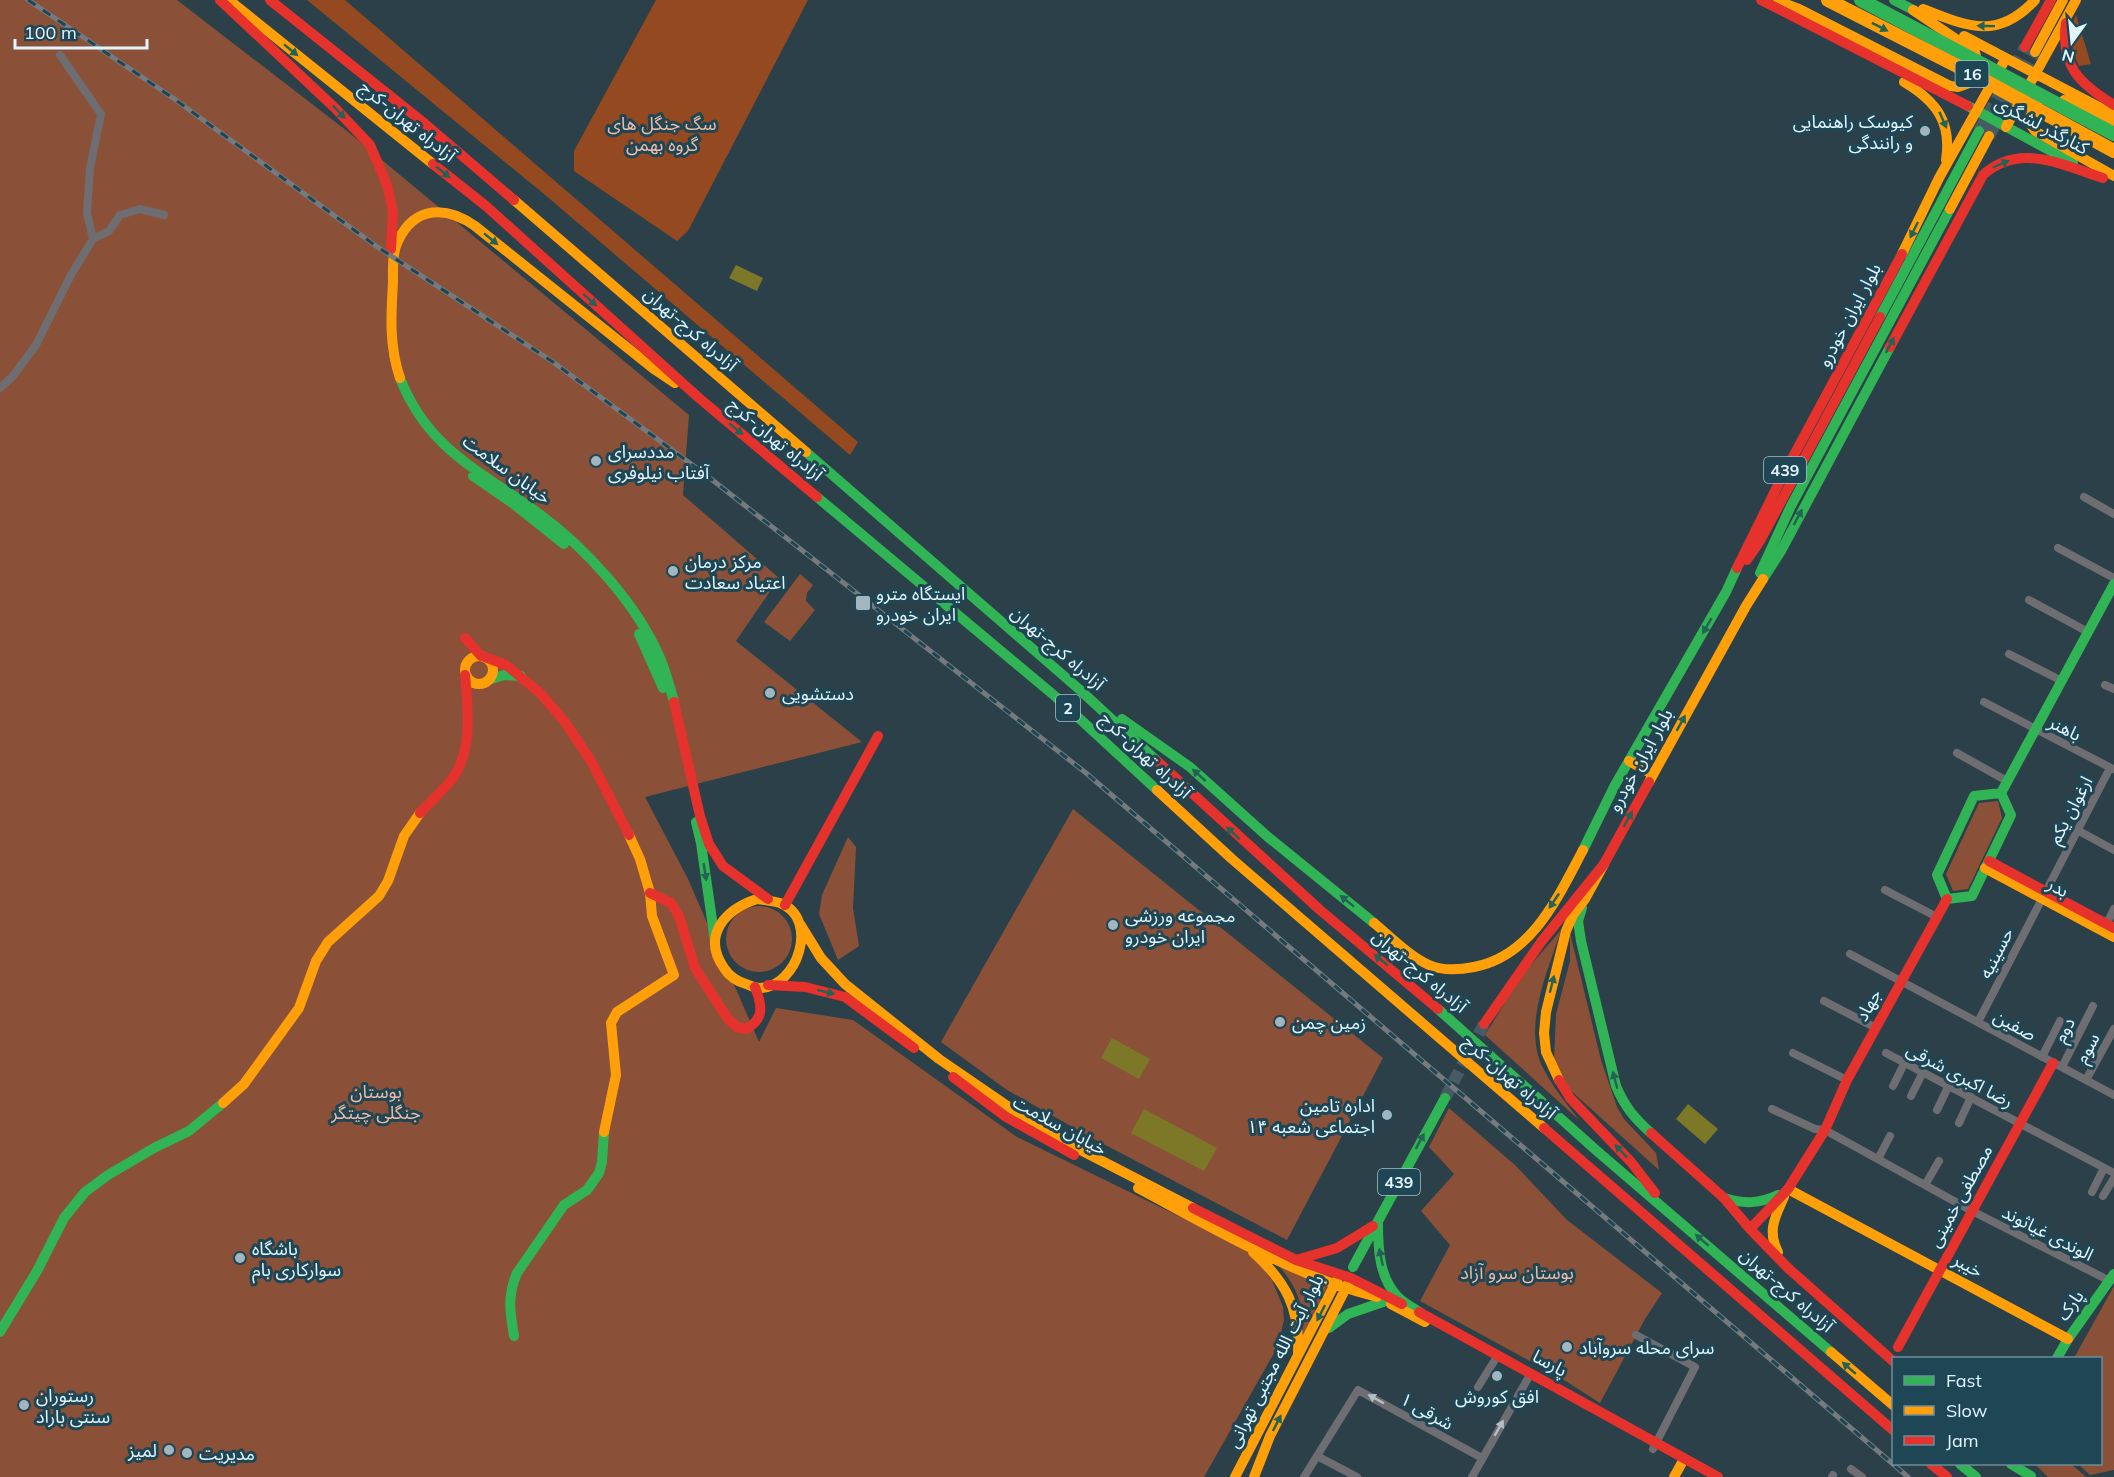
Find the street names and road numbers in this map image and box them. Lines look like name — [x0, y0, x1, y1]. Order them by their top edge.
road number: 16 — [1956, 61, 1988, 87]
street label: آزادراه تهران-کرج — [354, 75, 461, 169]
street label: کنارگذر لشگری — [1991, 91, 2093, 160]
street label: بلوار ایران خودرو — [1812, 259, 1886, 371]
street label: آزادراه کرج-تهران — [638, 282, 743, 378]
street label: آزادراه تهران-کرج — [722, 393, 829, 487]
street label: خیابان سلامت — [458, 429, 556, 509]
road number: 439 — [1764, 457, 1806, 483]
street label: آزادراه کرج-تهران — [1005, 601, 1110, 697]
road number: 2 — [1056, 695, 1080, 721]
street label: بلوار ایران خودرو — [1602, 704, 1678, 816]
street label: آزادراه تهران-کرج — [1094, 707, 1197, 805]
street label: باهنر — [2044, 710, 2085, 746]
street label: ارغوان یکم — [2042, 772, 2099, 849]
street label: بدر — [2042, 871, 2073, 902]
street label: حسینیه — [1973, 924, 2019, 982]
street label: آزادراه کرج-تهران — [1366, 925, 1473, 1019]
street label: جهاد — [1850, 985, 1886, 1025]
street label: صفین — [1990, 1004, 2040, 1046]
street label: دوم — [2048, 1014, 2083, 1048]
street label: سوم — [2069, 1029, 2107, 1069]
street label: آزادراه تهران-کرج — [1457, 1030, 1562, 1126]
street label: رضا اکبری شرقی — [1903, 1037, 2017, 1113]
street label: خیابان سلامت — [1009, 1090, 1111, 1160]
street label: مصطفی خمینی — [1922, 1141, 1998, 1251]
road number: 439 — [1378, 1169, 1420, 1195]
street label: الوندی غیاثوند — [1998, 1200, 2098, 1266]
street label: آزادراه کرج-تهران — [1734, 1243, 1839, 1339]
street label: خیبر — [1948, 1247, 1987, 1282]
street label: بلوار آیت الله مجتبی تهرانی — [1221, 1270, 1329, 1452]
street label: پارک — [2051, 1285, 2089, 1325]
street label: پارسا — [1529, 1344, 1571, 1382]
street label: ۱ شرقی — [1396, 1387, 1458, 1435]

